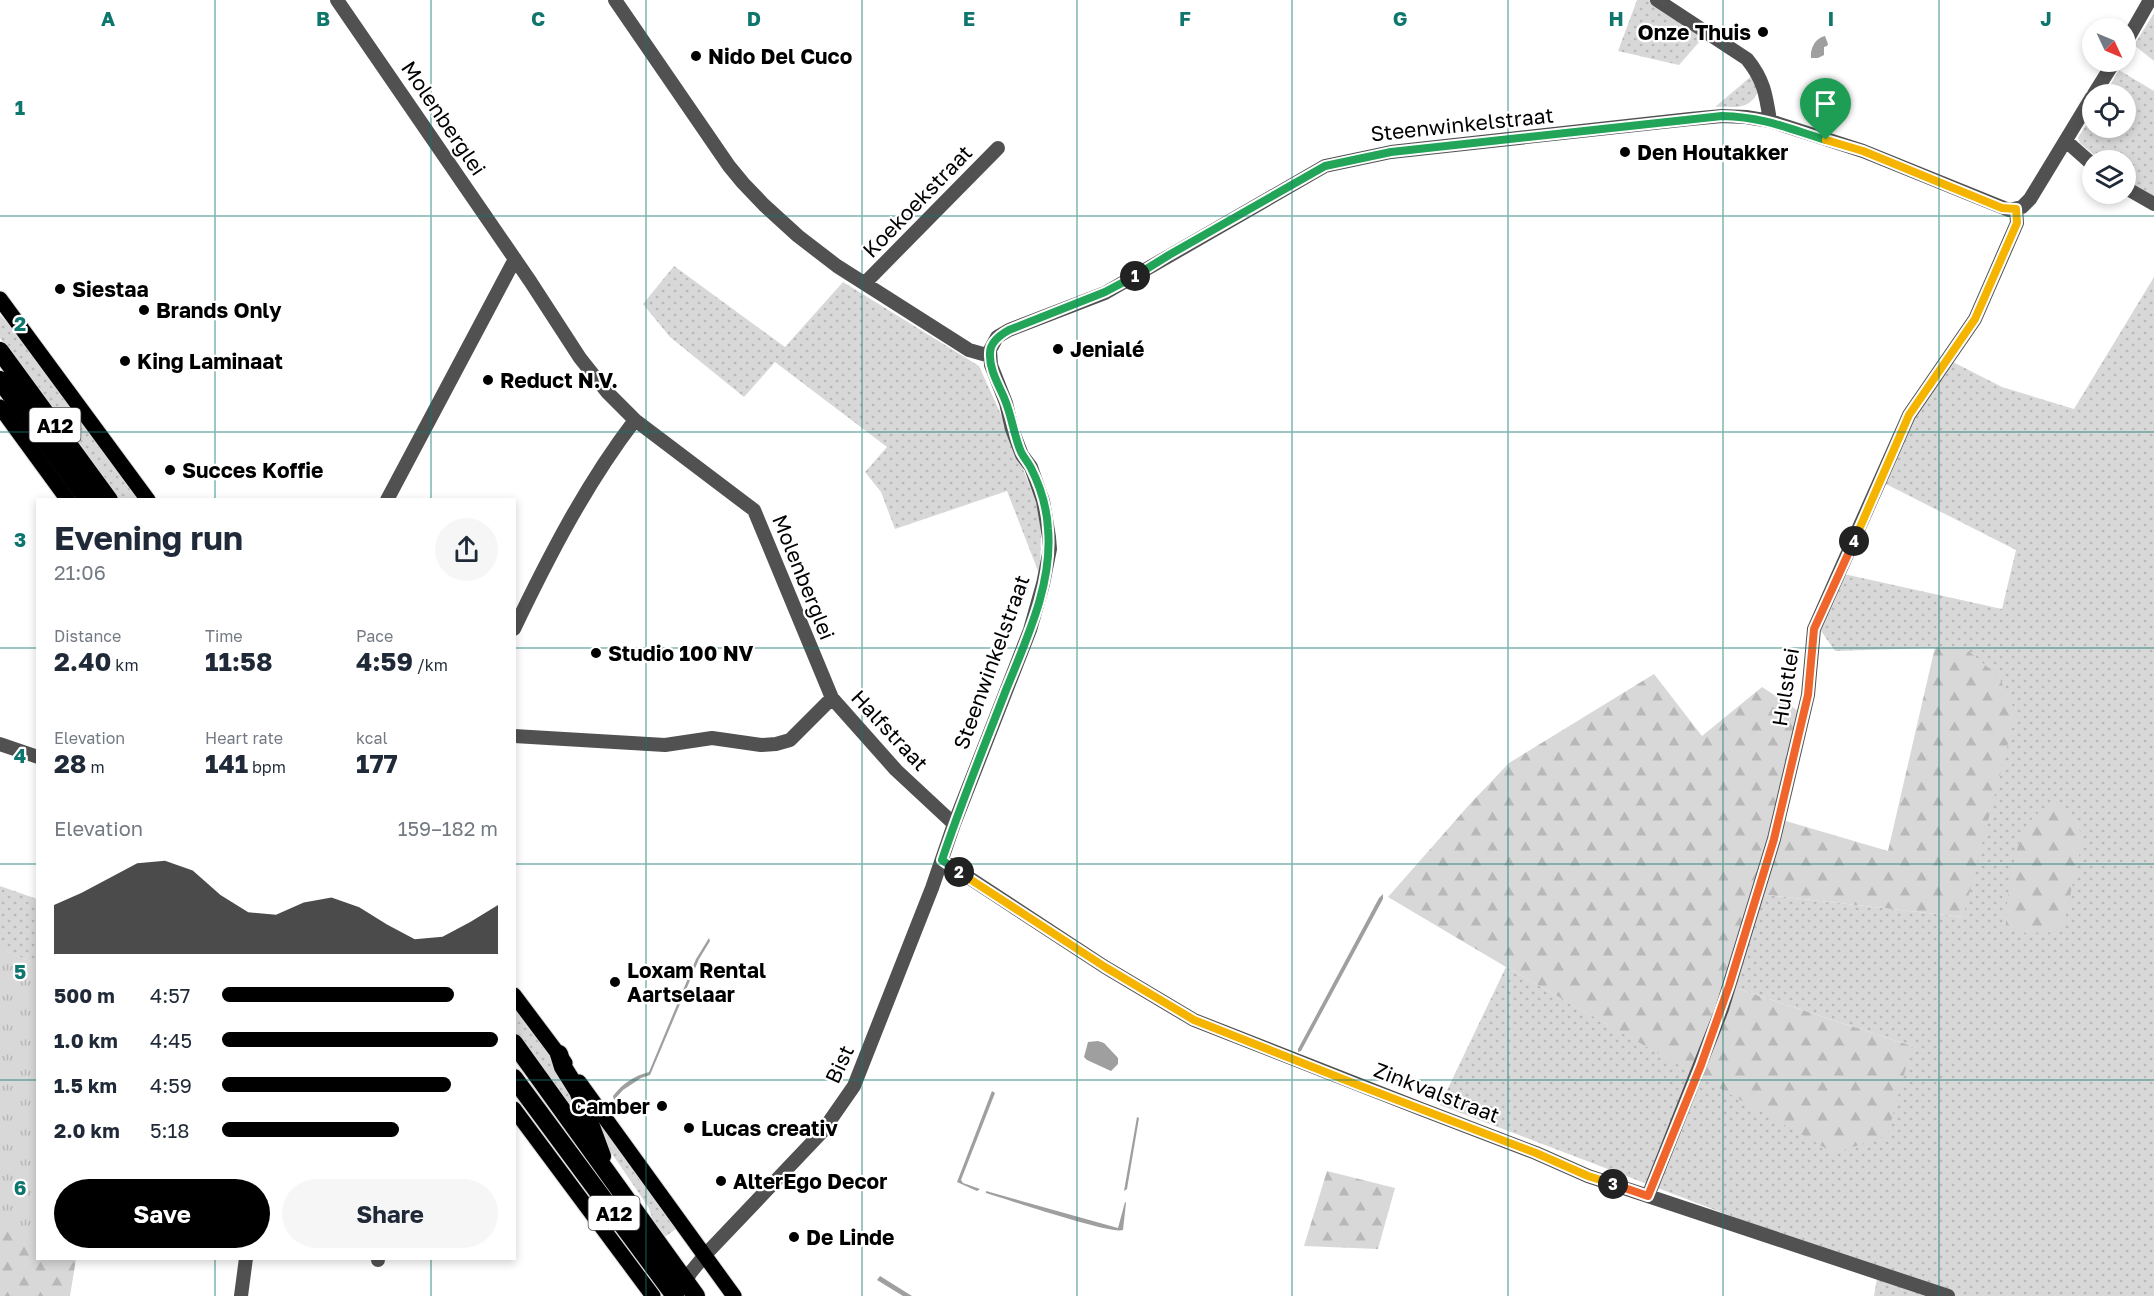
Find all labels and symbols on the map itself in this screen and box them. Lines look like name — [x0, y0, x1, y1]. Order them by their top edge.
text: A — [101, 6, 115, 30]
text: B — [316, 6, 330, 30]
text: C — [531, 6, 545, 30]
text: D — [747, 6, 761, 30]
text: E — [963, 6, 975, 30]
text: F — [1179, 6, 1191, 30]
text: G — [1393, 6, 1407, 30]
text: H — [1608, 6, 1624, 30]
text: I — [1828, 6, 1834, 30]
text: J — [2040, 6, 2052, 30]
north arrow — [2082, 18, 2136, 72]
place label: Onze Thuis — [1638, 19, 1751, 45]
marker: Onze Thuis — [1756, 25, 1770, 39]
place label: Nido Del Cuco — [708, 43, 852, 69]
marker: Nido Del Cuco — [689, 49, 703, 63]
street label: Molenberglei — [396, 56, 492, 180]
pin — [1800, 78, 1851, 140]
text: 1 — [15, 95, 25, 119]
street label: Steenwinkelstraat — [1369, 101, 1555, 147]
street label: Koekoekstraat — [857, 139, 977, 263]
place label: Den Houtakker — [1637, 139, 1789, 165]
marker: Den Houtakker — [1618, 145, 1632, 159]
pin: 1 — [1120, 261, 1150, 291]
place label: Siestaa — [72, 276, 149, 302]
marker: Siestaa — [53, 282, 67, 296]
place label: Brands Only — [156, 297, 282, 323]
marker: Brands Only — [137, 303, 151, 317]
text: 2 — [14, 311, 26, 335]
place label: Jenialé — [1070, 336, 1144, 362]
marker: Jenialé — [1051, 342, 1065, 356]
place label: King Laminaat — [137, 348, 283, 374]
marker: King Laminaat — [118, 354, 132, 368]
place label: Reduct N.V. — [500, 367, 618, 393]
marker: Reduct N.V. — [481, 373, 495, 387]
road number: A12 — [29, 408, 80, 442]
place label: Succes Koffie — [182, 457, 323, 483]
marker: Succes Koffie — [163, 463, 177, 477]
street label: Molenberglei — [767, 511, 841, 643]
pin: 4 — [1839, 526, 1869, 556]
text: 3 — [14, 527, 26, 551]
street label: Steenwinkelstraat — [947, 571, 1035, 753]
place label: Studio 100 NV — [608, 640, 754, 666]
marker: Studio 100 NV — [589, 646, 603, 660]
street label: Hulstlei — [1766, 646, 1804, 728]
street label: Halfstraat — [846, 684, 934, 776]
text: 4 — [14, 743, 26, 767]
pin: 2 — [944, 857, 974, 887]
place label: Loxam Rental Aartselaar — [627, 957, 766, 1007]
text: 5 — [14, 959, 26, 983]
marker: Loxam Rental Aartselaar — [608, 975, 622, 989]
street label: Bist — [819, 1041, 859, 1087]
street label: Zinkvalstraat — [1371, 1056, 1503, 1128]
place label: Camber — [571, 1093, 650, 1119]
marker: Camber — [655, 1099, 669, 1113]
place label: Lucas creativ — [701, 1115, 838, 1141]
marker: Lucas creativ — [682, 1121, 696, 1135]
place label: AlterEgo Decor — [733, 1168, 887, 1194]
pin: 3 — [1598, 1169, 1628, 1199]
marker: AlterEgo Decor — [714, 1174, 728, 1188]
text: 6 — [14, 1175, 26, 1199]
road number: A12 — [588, 1196, 640, 1230]
place label: De Linde — [806, 1224, 894, 1250]
marker: De Linde — [787, 1230, 801, 1244]

